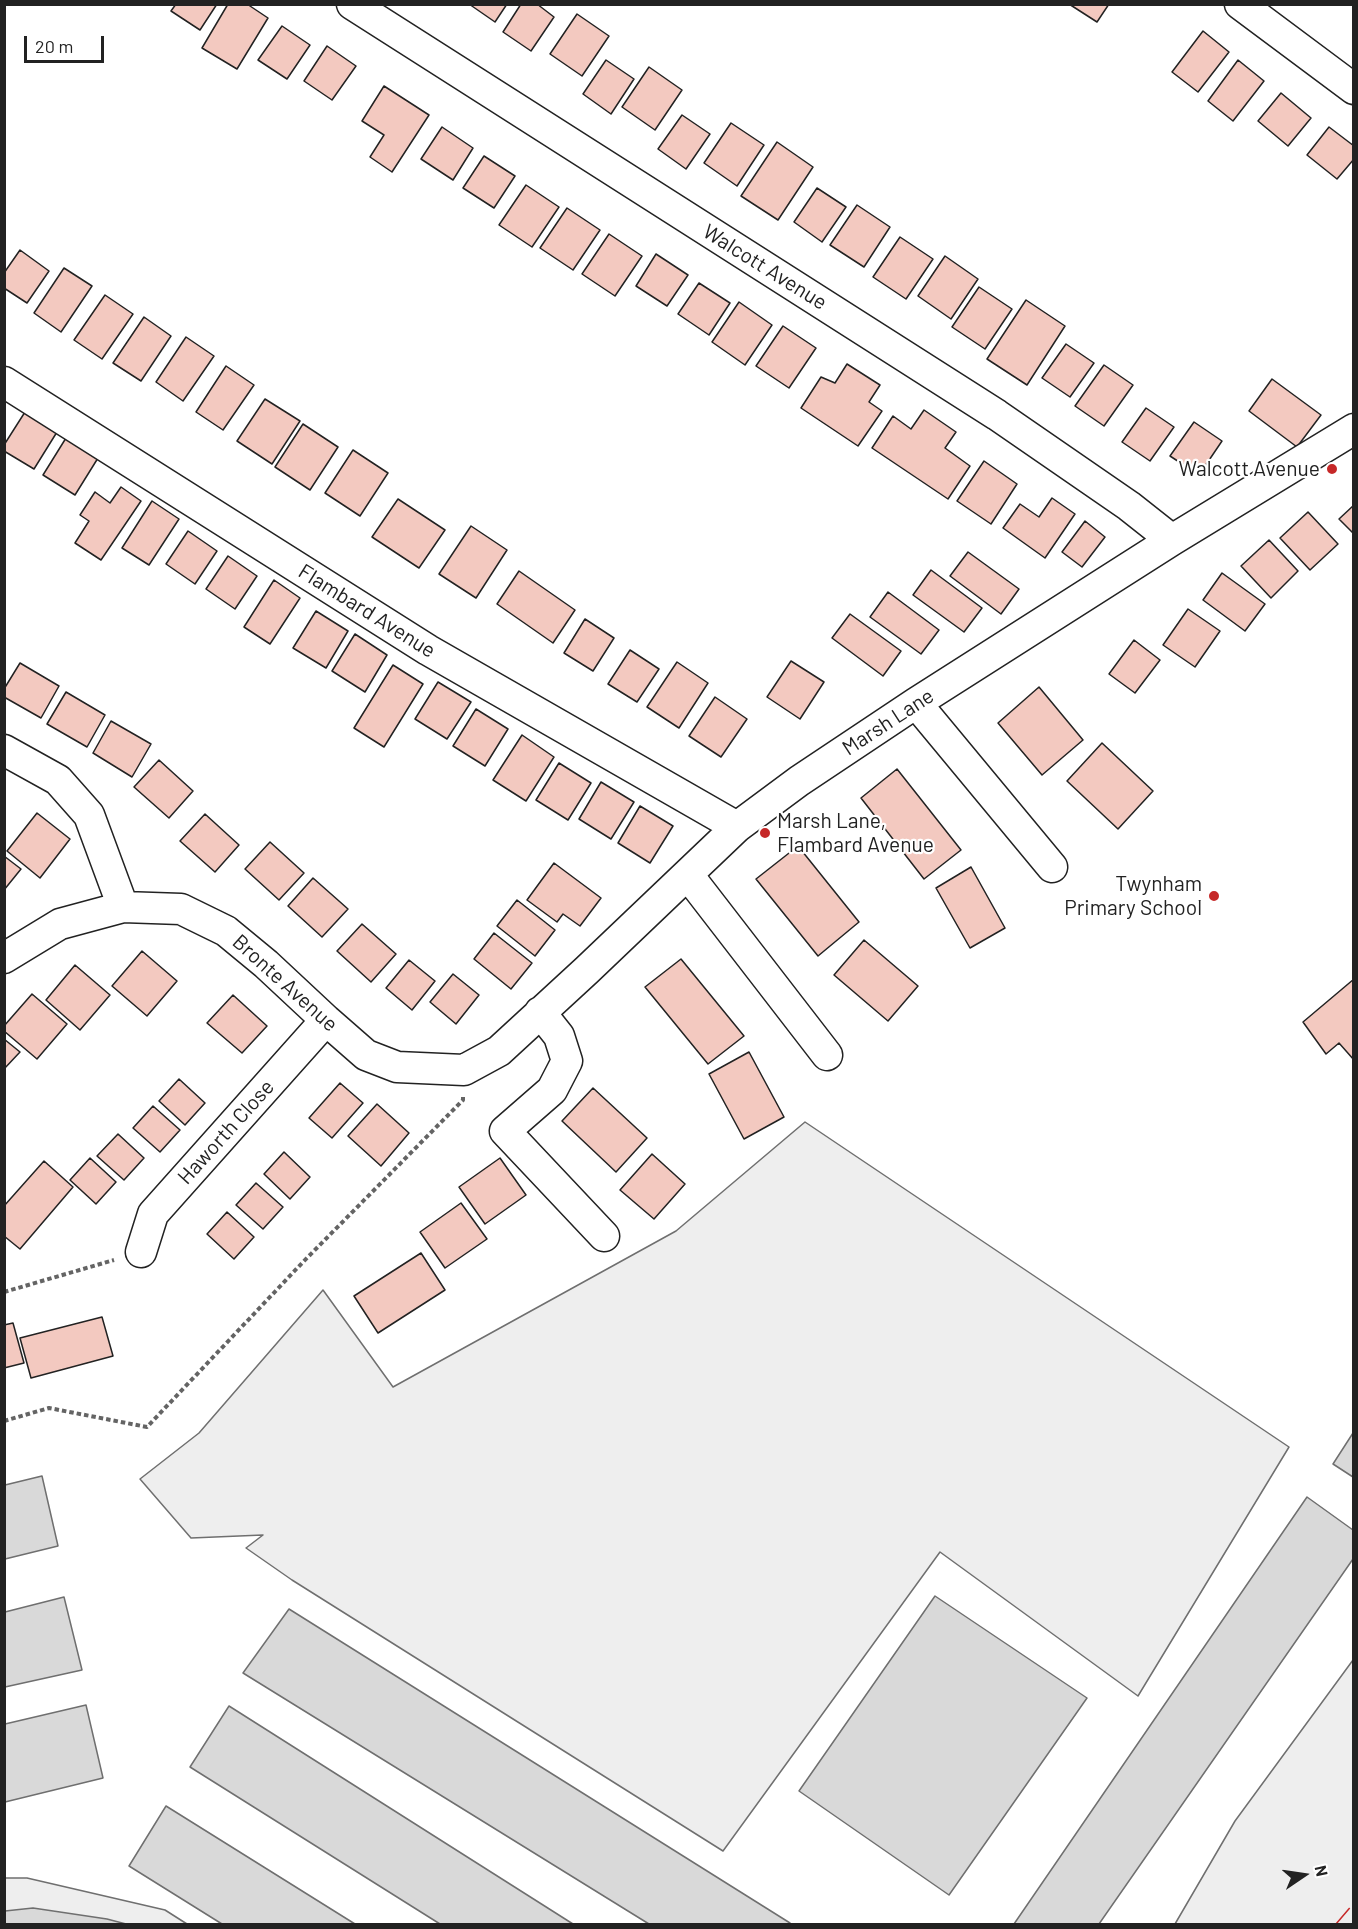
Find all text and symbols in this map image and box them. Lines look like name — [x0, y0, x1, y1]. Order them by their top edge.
scale bar — [27, 24, 106, 62]
text: 20 m — [35, 35, 73, 57]
street label: Walcott Avenue — [698, 219, 832, 315]
place label: Walcott Avenue — [1179, 456, 1320, 482]
marker: Walcott Avenue — [1325, 462, 1339, 476]
street label: Flambard Avenue — [294, 559, 440, 663]
street label: Marsh Lane — [838, 683, 938, 761]
place label: Marsh Lane, Flambard Avenue — [777, 808, 934, 858]
marker: Marsh Lane, Flambard Avenue — [758, 826, 772, 840]
place label: Twynham Primary School — [1064, 871, 1202, 921]
marker: Twynham Primary School — [1207, 889, 1221, 903]
street label: Bronte Avenue — [227, 929, 343, 1037]
street label: Haworth Close — [172, 1075, 280, 1189]
north arrow — [1274, 1845, 1334, 1905]
text: N — [1312, 1864, 1332, 1878]

